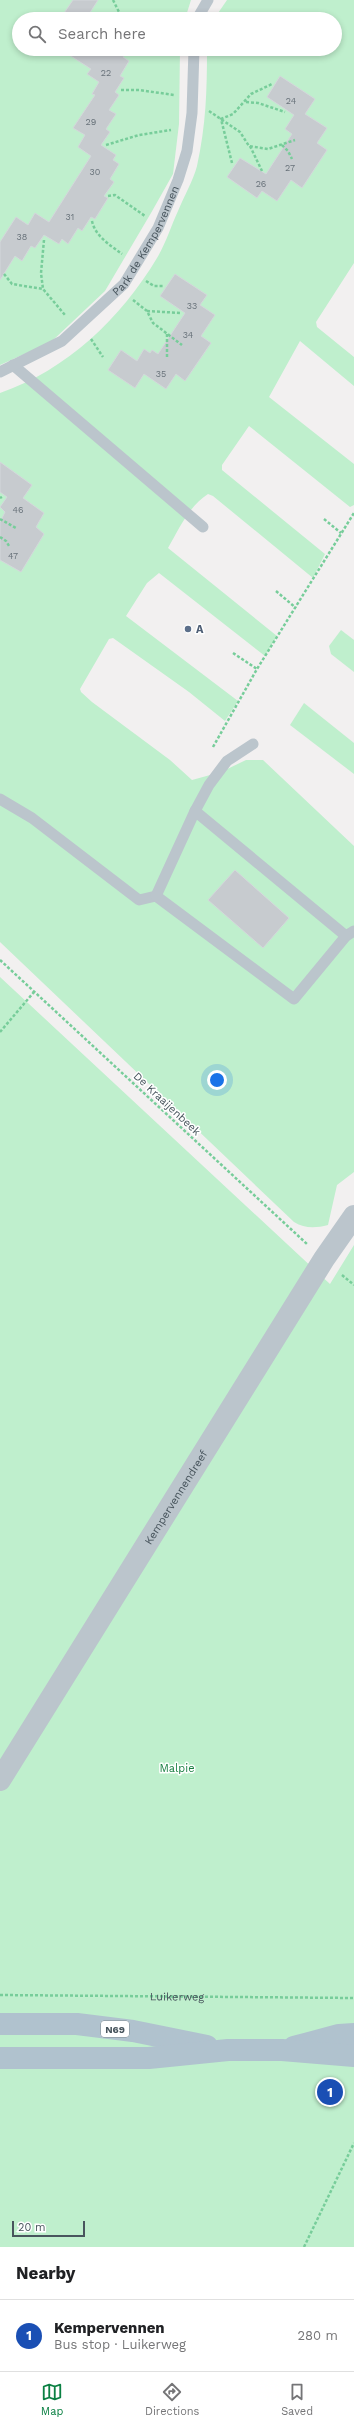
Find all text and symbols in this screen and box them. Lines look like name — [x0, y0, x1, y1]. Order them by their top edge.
search box — [12, 12, 342, 56]
icon: search — [26, 23, 48, 45]
text: Search here — [58, 25, 146, 43]
house number: 22 — [101, 68, 111, 78]
house number: 24 — [286, 96, 297, 106]
house number: 29 — [86, 117, 96, 127]
house number: 27 — [285, 163, 295, 173]
house number: 30 — [90, 167, 101, 177]
house number: 26 — [256, 179, 266, 189]
street label: Park de Kempervennen — [109, 184, 181, 298]
house number: 31 — [66, 212, 74, 222]
house number: 38 — [17, 232, 27, 242]
house number: 33 — [187, 301, 197, 311]
house number: 34 — [183, 330, 194, 340]
house number: 35 — [156, 369, 166, 379]
house number: 46 — [13, 505, 23, 515]
house number: 47 — [8, 551, 18, 561]
place label: A — [196, 623, 204, 636]
marker: A — [183, 624, 193, 634]
street label: De Kraaijenbeek — [131, 1070, 203, 1138]
your location — [207, 1070, 227, 1090]
street label: Kempervennendreef — [142, 1447, 210, 1547]
park label: Malpie — [159, 1762, 195, 1775]
street label: Luikerweg — [150, 1990, 204, 2003]
road number: N69 — [101, 2021, 129, 2037]
pin: 1 — [317, 2077, 343, 2107]
scale bar — [12, 2219, 85, 2238]
text: 20 m — [18, 2221, 46, 2234]
text: Nearby — [16, 2263, 75, 2283]
text: Kempervennen — [54, 2319, 165, 2337]
text: 1 — [26, 2328, 32, 2343]
text: 280 m — [298, 2328, 338, 2343]
text: Bus stop · Luikerweg — [54, 2337, 186, 2352]
tab: Map — [41, 2381, 63, 2418]
tab: Directions — [145, 2381, 199, 2418]
tab: Saved — [281, 2381, 313, 2418]

